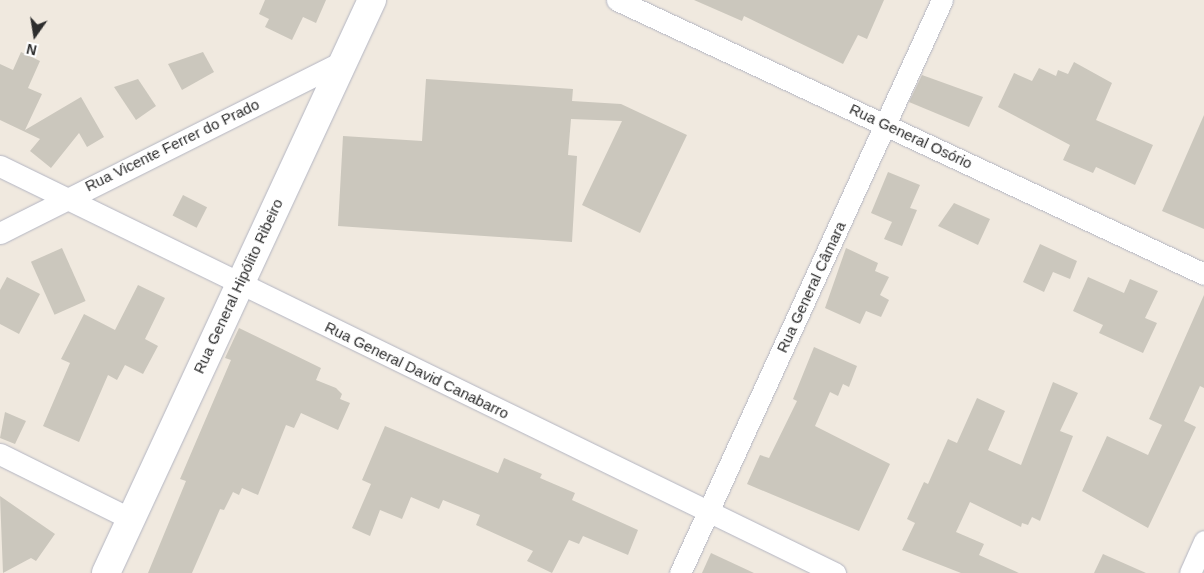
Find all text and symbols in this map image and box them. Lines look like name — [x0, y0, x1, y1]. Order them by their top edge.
north arrow — [10, 10, 60, 60]
text: N — [25, 41, 38, 59]
street label: Rua Vicente Ferrer do Prado — [82, 95, 262, 195]
street label: Rua General Osório — [847, 100, 975, 172]
street label: Rua General Hipólito Ribeiro — [189, 196, 287, 376]
street label: Rua General Câmara — [773, 219, 849, 355]
street label: Rua General David Canabarro — [322, 318, 512, 422]

